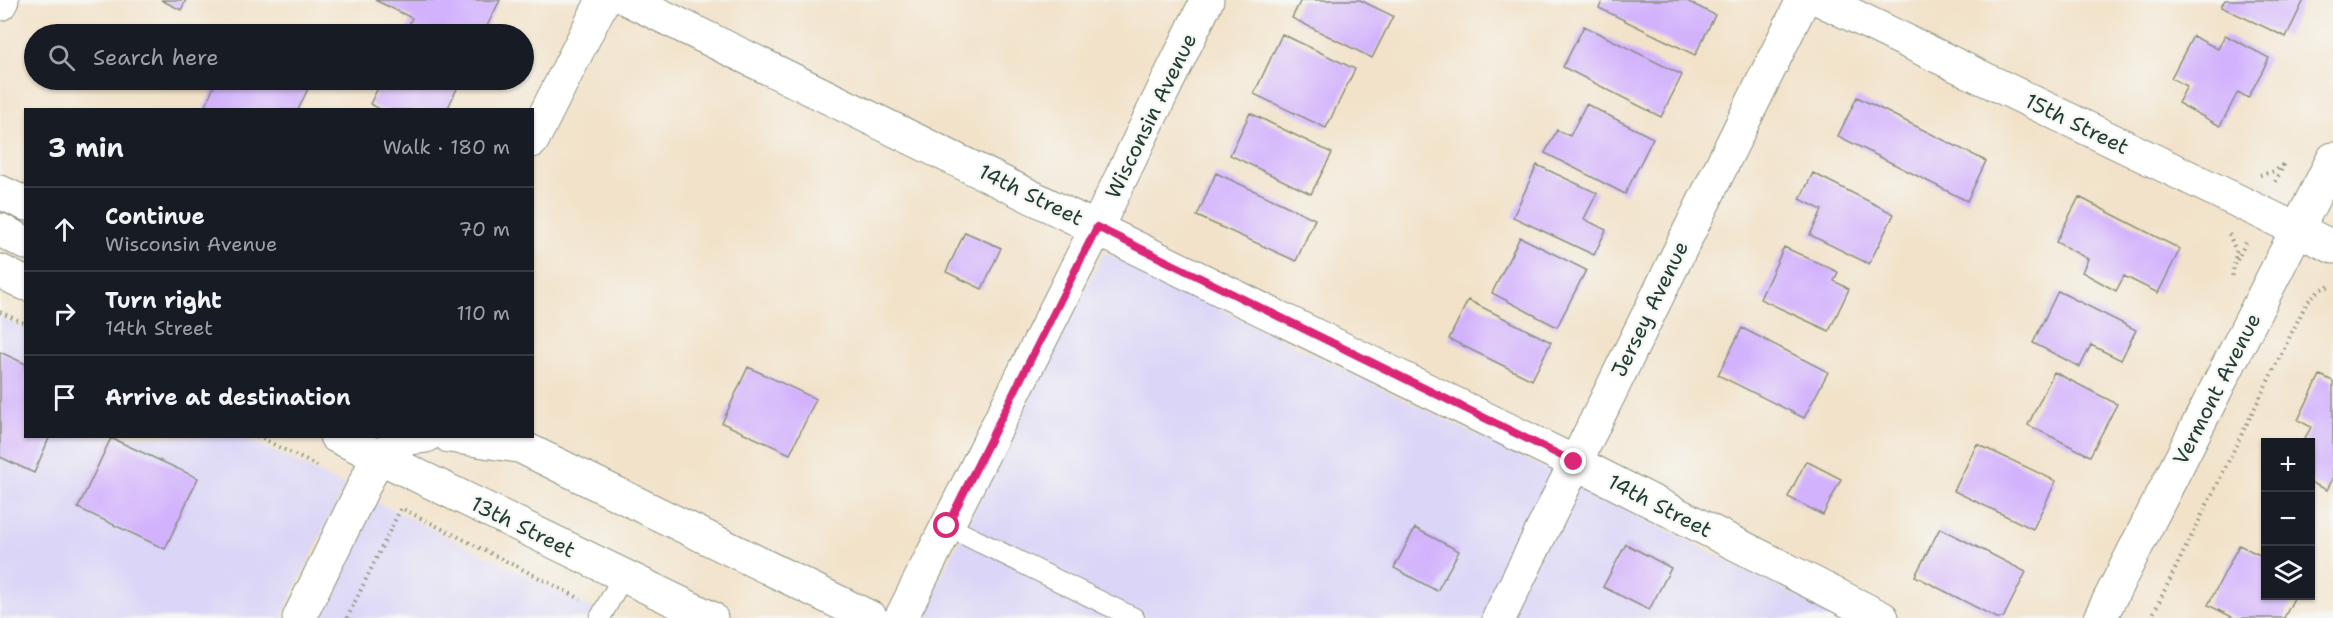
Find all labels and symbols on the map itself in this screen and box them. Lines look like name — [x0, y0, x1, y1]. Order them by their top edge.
street label: Wisconsin Avenue — [1099, 29, 1203, 203]
street label: 15th Street — [2020, 87, 2134, 161]
street label: 14th Street — [974, 158, 1088, 232]
street label: Jersey Avenue — [1605, 236, 1695, 382]
street label: Vermont Avenue — [2167, 308, 2267, 470]
route end — [1560, 448, 1586, 474]
street label: 14th Street — [1603, 468, 1717, 544]
street label: 13th Street — [466, 490, 580, 564]
route start — [933, 512, 959, 538]

